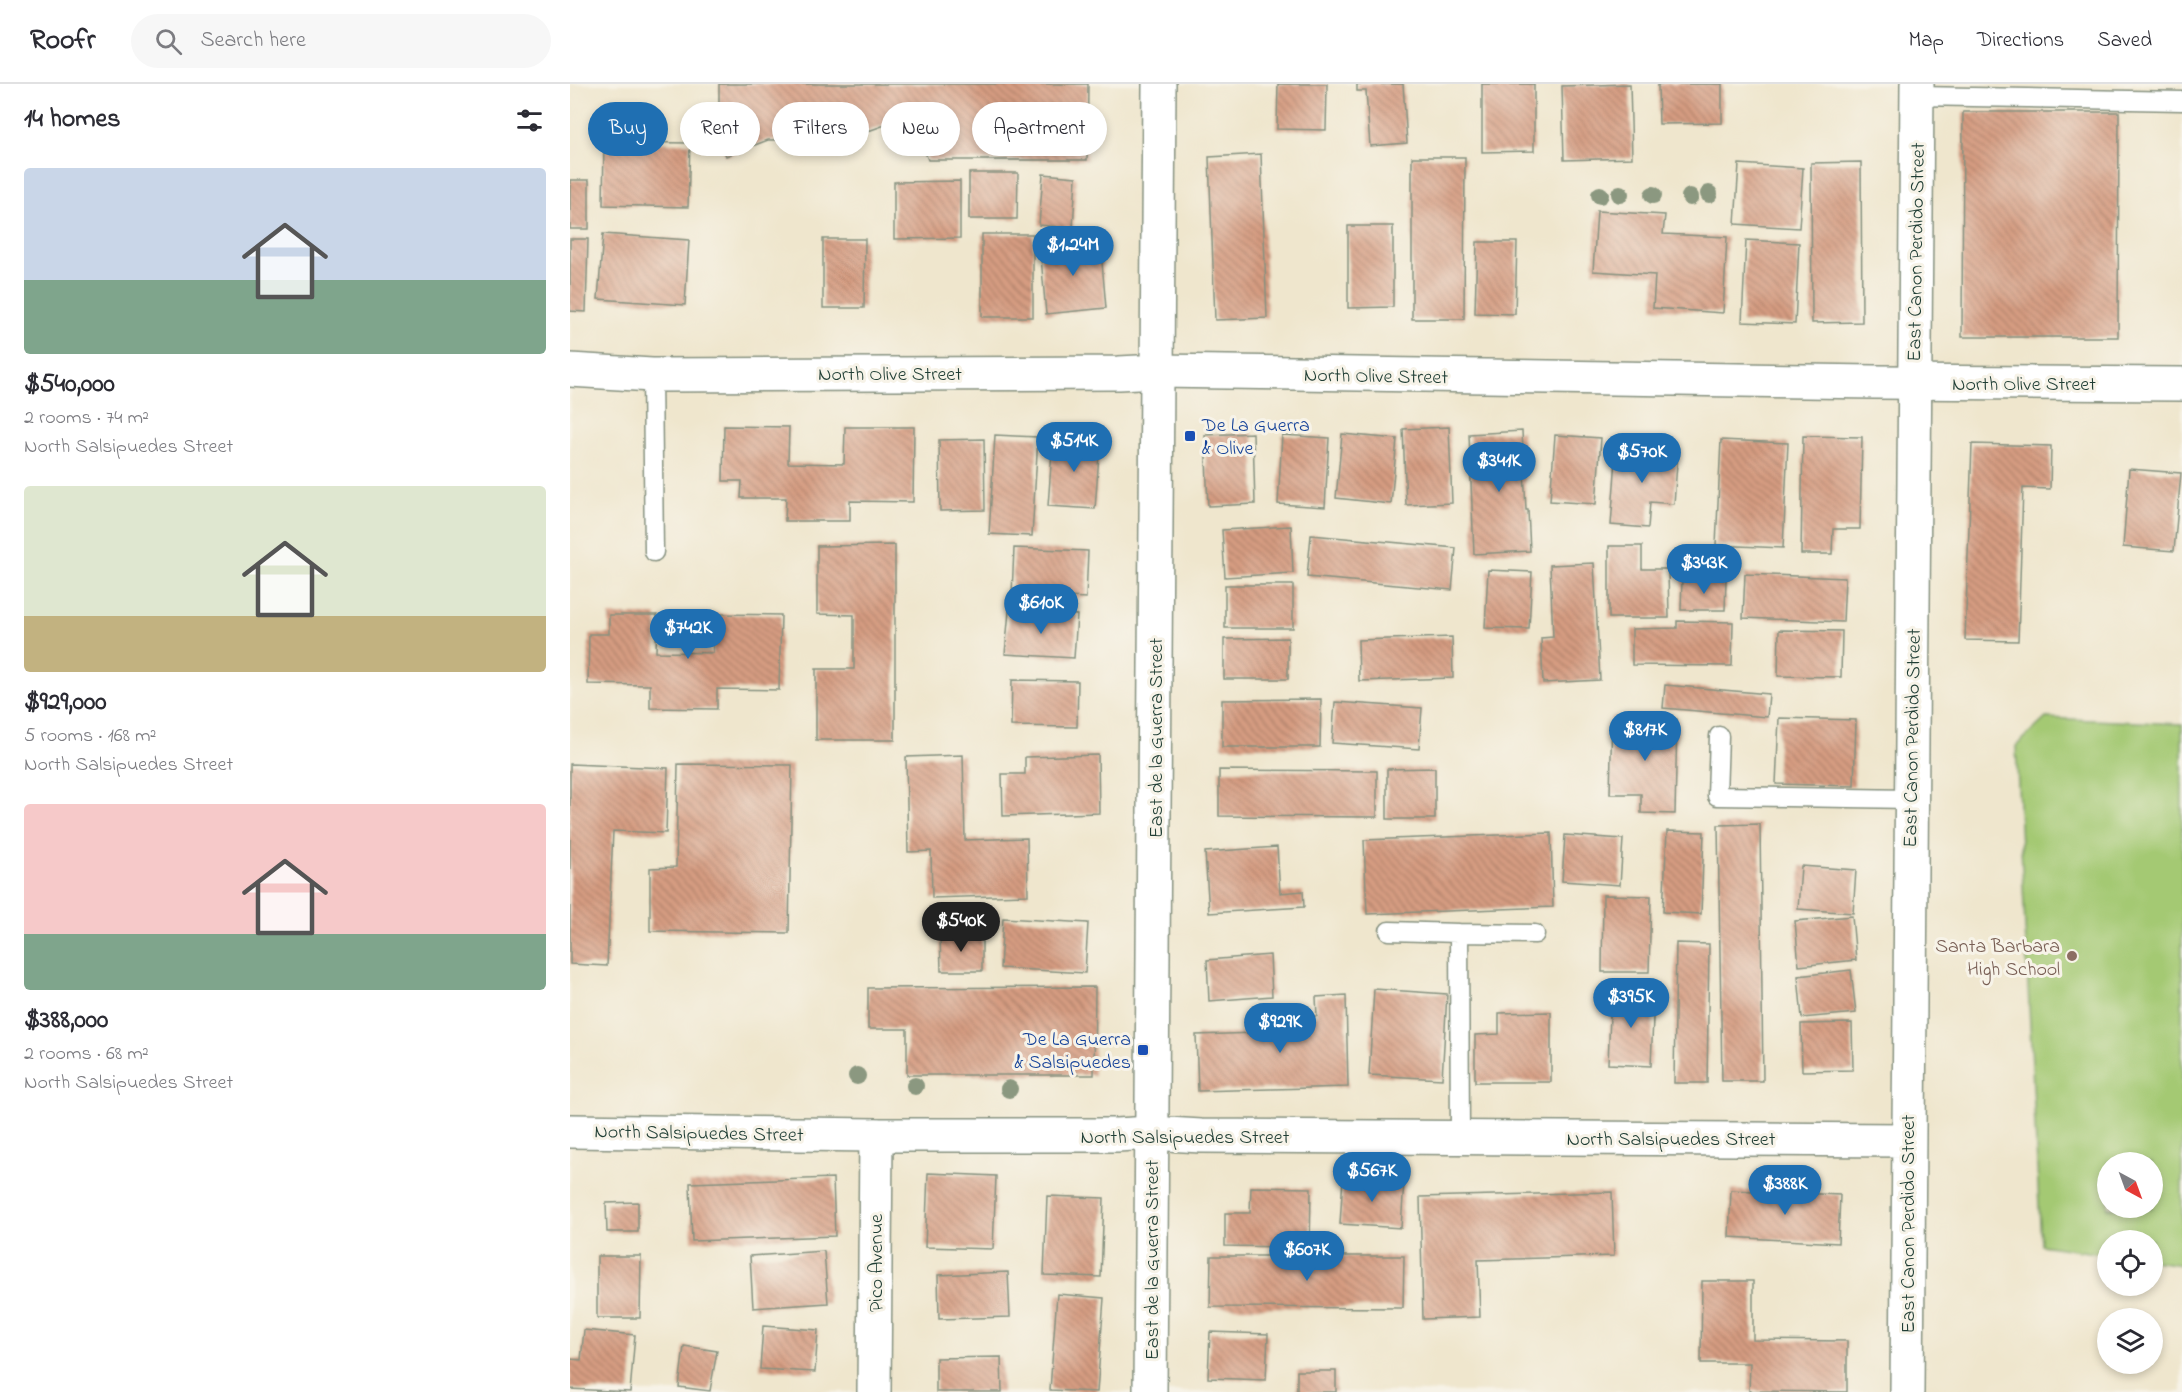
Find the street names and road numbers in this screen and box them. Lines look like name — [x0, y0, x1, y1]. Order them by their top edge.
street label: East Canon Perdido Street — [1901, 142, 1934, 362]
street label: North Olive Street — [818, 361, 962, 390]
street label: North Olive Street — [1304, 362, 1449, 393]
street label: North Olive Street — [1952, 371, 2096, 400]
street label: East Canon Perdido Street — [1897, 628, 1930, 848]
street label: East de la Guerra Street — [1143, 637, 1172, 838]
street label: East Canon Perdido Street — [1895, 1114, 1924, 1334]
street label: North Salsipuedes Street — [594, 1118, 804, 1151]
street label: North Salsipuedes Street — [1080, 1124, 1290, 1153]
street label: North Salsipuedes Street — [1566, 1126, 1776, 1155]
street label: East de la Guerra Street — [1139, 1159, 1168, 1360]
street label: Pico Avenue — [863, 1214, 892, 1312]

